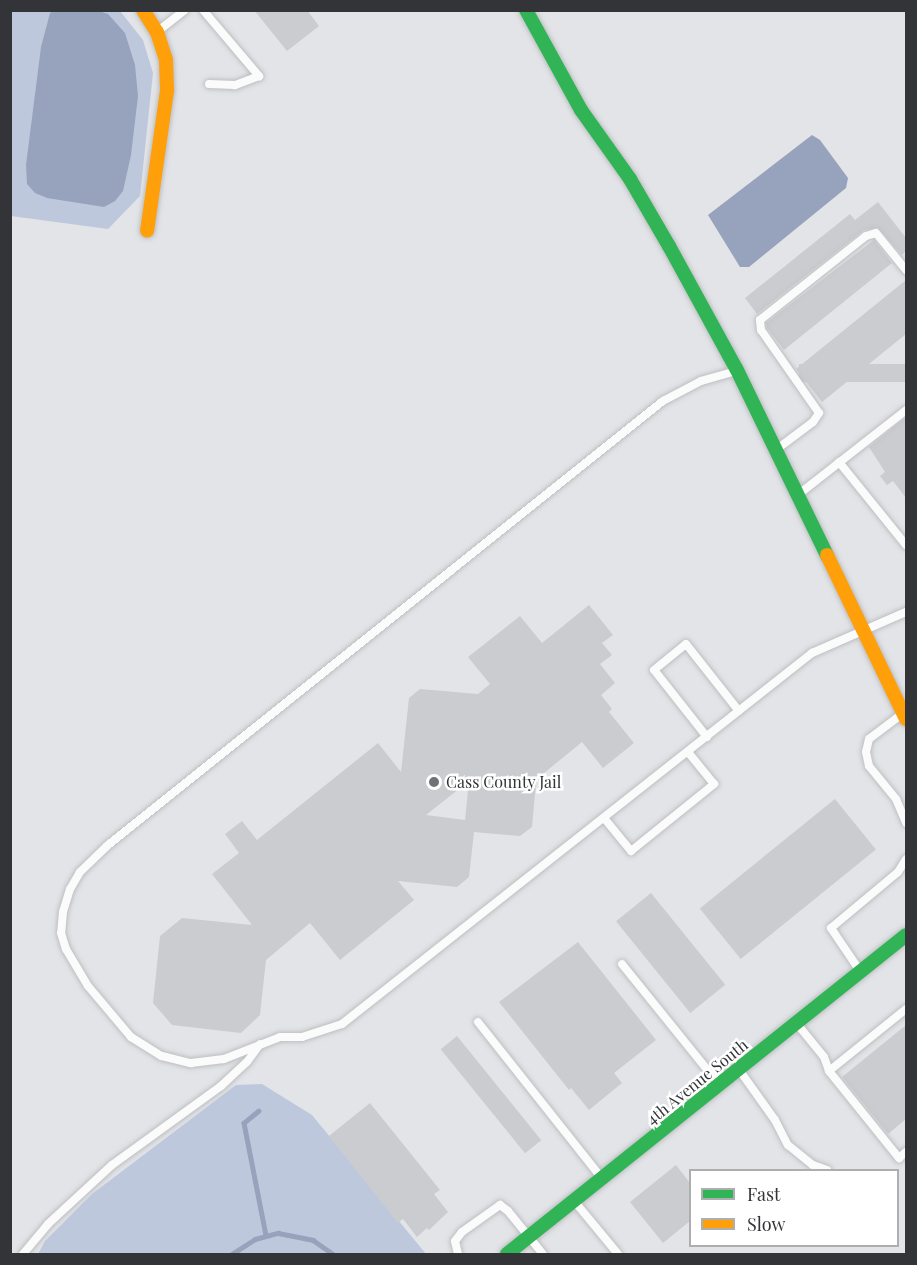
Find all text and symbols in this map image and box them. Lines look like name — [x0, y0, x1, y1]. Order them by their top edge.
place label: Cass County Jail — [446, 772, 562, 792]
marker: Cass County Jail — [427, 775, 441, 789]
street label: 4th Avenue South — [642, 1035, 752, 1129]
legend — [689, 1169, 899, 1247]
text: Fast — [747, 1182, 780, 1206]
text: Slow — [747, 1212, 785, 1236]

